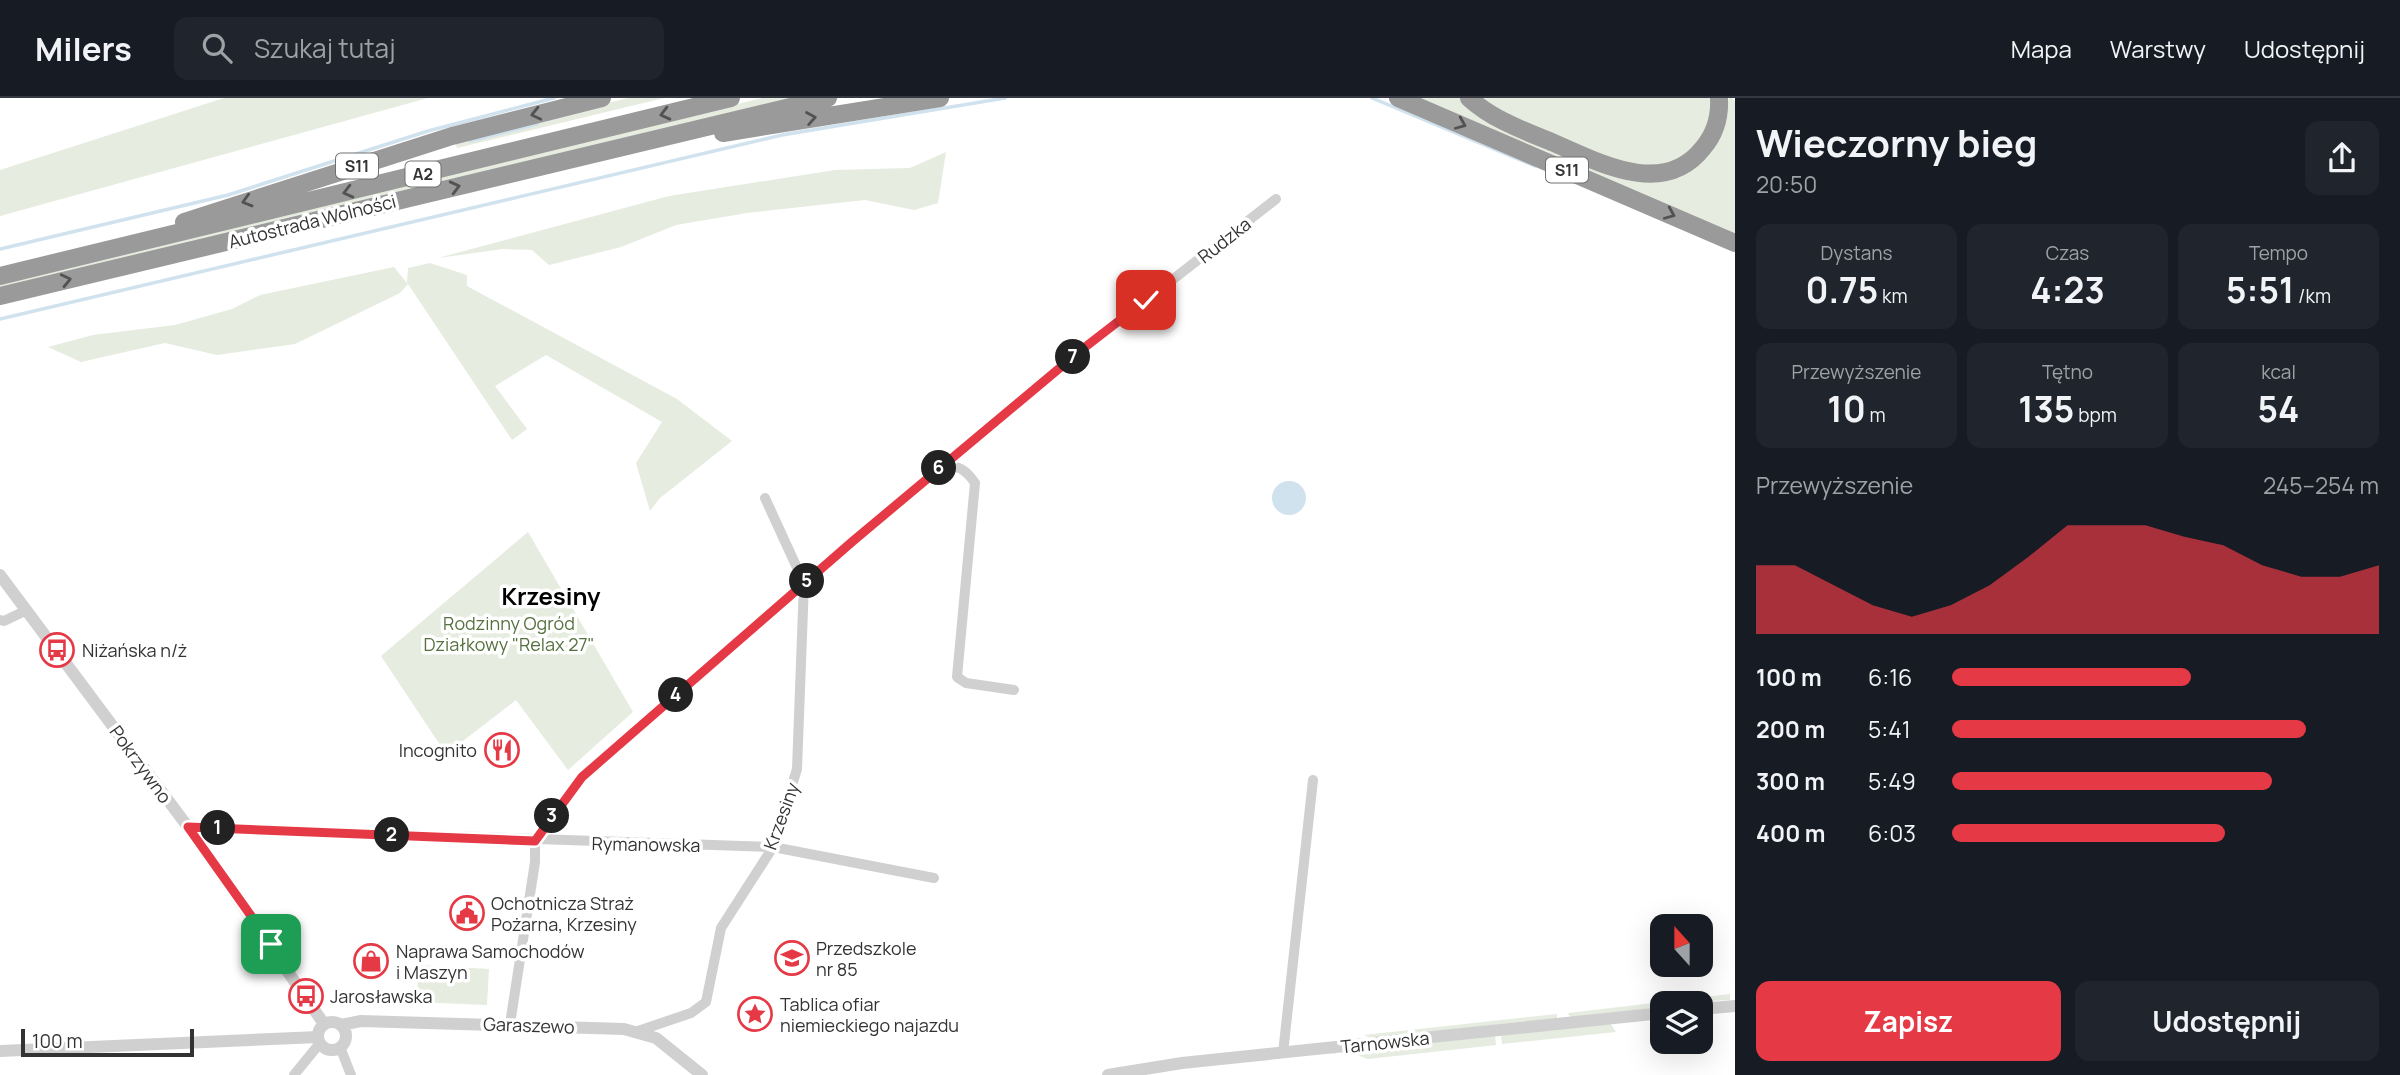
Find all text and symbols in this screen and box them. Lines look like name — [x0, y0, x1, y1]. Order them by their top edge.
search box — [174, 17, 664, 80]
text: Milers — [35, 26, 132, 71]
icon: search — [198, 29, 236, 67]
text: Szukaj tutaj — [254, 30, 396, 66]
text: Mapa — [2011, 32, 2072, 65]
text: Warstwy — [2110, 32, 2206, 65]
text: Udostępnij — [2244, 32, 2365, 65]
one-way arrow — [530, 106, 542, 120]
one-way arrow — [659, 106, 671, 120]
one-way arrow — [805, 111, 817, 126]
one-way arrow — [1454, 116, 1466, 130]
text: Wieczorny bieg — [1756, 116, 2037, 168]
button: share — [2305, 121, 2379, 195]
road number: S11 — [336, 153, 378, 178]
road number: S11 — [1546, 158, 1588, 183]
road number: A2 — [406, 162, 440, 186]
text: 20:50 — [1756, 168, 1817, 200]
one-way arrow — [449, 181, 461, 195]
one-way arrow — [343, 184, 355, 198]
street label: Autostrada Wolności — [226, 189, 398, 253]
one-way arrow — [242, 192, 254, 207]
one-way arrow — [1663, 206, 1675, 220]
street label: Rudzka — [1193, 212, 1255, 268]
text: Dystans — [1820, 240, 1893, 266]
text: Czas — [2046, 240, 2089, 266]
text: Tempo — [2249, 240, 2308, 266]
text: 0.75 — [1805, 266, 1878, 314]
text: 4:23 — [2030, 266, 2105, 314]
text: 5:51 — [2226, 266, 2294, 314]
pin — [1116, 270, 1176, 330]
one-way arrow — [60, 274, 72, 288]
icon: check — [1127, 281, 1165, 319]
text: km — [1878, 283, 1908, 309]
text: /km — [2294, 283, 2331, 309]
pin: 7 — [1056, 340, 1090, 374]
text: 7 — [1067, 343, 1078, 369]
text: Przewyższenie — [1792, 359, 1921, 385]
text: Tętno — [2042, 359, 2093, 385]
text: kcal — [2261, 359, 2296, 385]
text: 10 — [1827, 385, 1866, 433]
text: 135 — [2018, 385, 2074, 433]
text: 54 — [2258, 385, 2299, 433]
text: m — [1866, 402, 1886, 428]
text: bpm — [2074, 402, 2117, 428]
pin: 6 — [922, 450, 956, 486]
text: 6 — [933, 454, 944, 480]
text: Przewyższenie — [1756, 469, 1913, 501]
text: 245–254 m — [2263, 469, 2379, 501]
pin: 5 — [790, 564, 824, 598]
text: 5 — [801, 567, 812, 593]
district label: Krzesiny — [501, 579, 601, 612]
park label: Rodzinny Ogród Działkowy "Relax 27" — [423, 611, 595, 656]
bus stop icon: Niżańska n/ż — [38, 631, 76, 669]
place label: Niżańska n/ż — [82, 638, 187, 662]
text: 100 m — [1756, 661, 1822, 693]
text: 6:16 — [1868, 661, 1912, 693]
pin: 4 — [658, 678, 694, 712]
text: 4 — [670, 681, 681, 707]
text: 200 m — [1756, 713, 1825, 745]
text: 5:41 — [1868, 713, 1911, 745]
street label: Pokrzywno — [105, 720, 177, 808]
restaurant icon: Incognito — [483, 731, 521, 769]
place label: Incognito — [399, 738, 477, 762]
text: 300 m — [1756, 765, 1825, 797]
text: 5:49 — [1868, 765, 1916, 797]
street label: Krzesiny — [758, 779, 804, 853]
pin: 3 — [534, 798, 570, 834]
text: 3 — [546, 802, 557, 828]
pin: 1 — [200, 810, 235, 846]
text: 1 — [213, 814, 222, 840]
text: 400 m — [1756, 817, 1826, 849]
text: 6:03 — [1868, 817, 1916, 849]
pin: 2 — [374, 818, 410, 852]
text: 2 — [386, 821, 397, 847]
street label: Rymanowska — [591, 831, 701, 857]
place label: Ochotnicza Straż Pożarna, Krzesiny — [491, 891, 637, 936]
public building icon: Ochotnicza Straż Pożarna, Krzesiny — [448, 894, 486, 932]
pin — [241, 914, 301, 974]
north arrow — [1650, 914, 1713, 976]
map controls — [1650, 914, 1713, 1054]
icon: arrive — [252, 925, 290, 963]
place label: Przedszkole nr 85 — [816, 936, 916, 981]
place label: Naprawa Samochodów i Maszyn — [396, 939, 585, 984]
school or university icon: Przedszkole nr 85 — [773, 939, 811, 977]
shop icon: Naprawa Samochodów i Maszyn — [352, 942, 390, 980]
bus stop icon: Jarosławska — [287, 977, 325, 1015]
button: Zapisz — [1756, 981, 2061, 1061]
button: Udostępnij — [2075, 981, 2379, 1061]
place label: Jarosławska — [330, 984, 433, 1008]
button: layers — [1650, 991, 1713, 1054]
place label: Tablica ofiar niemieckiego najazdu — [780, 992, 959, 1037]
place icon: Tablica ofiar niemieckiego najazdu — [736, 995, 774, 1033]
street label: Garaszewo — [483, 1011, 575, 1039]
street label: Tarnowska — [1340, 1025, 1430, 1059]
scale bar — [21, 1026, 194, 1058]
text: 100 m — [32, 1028, 83, 1054]

